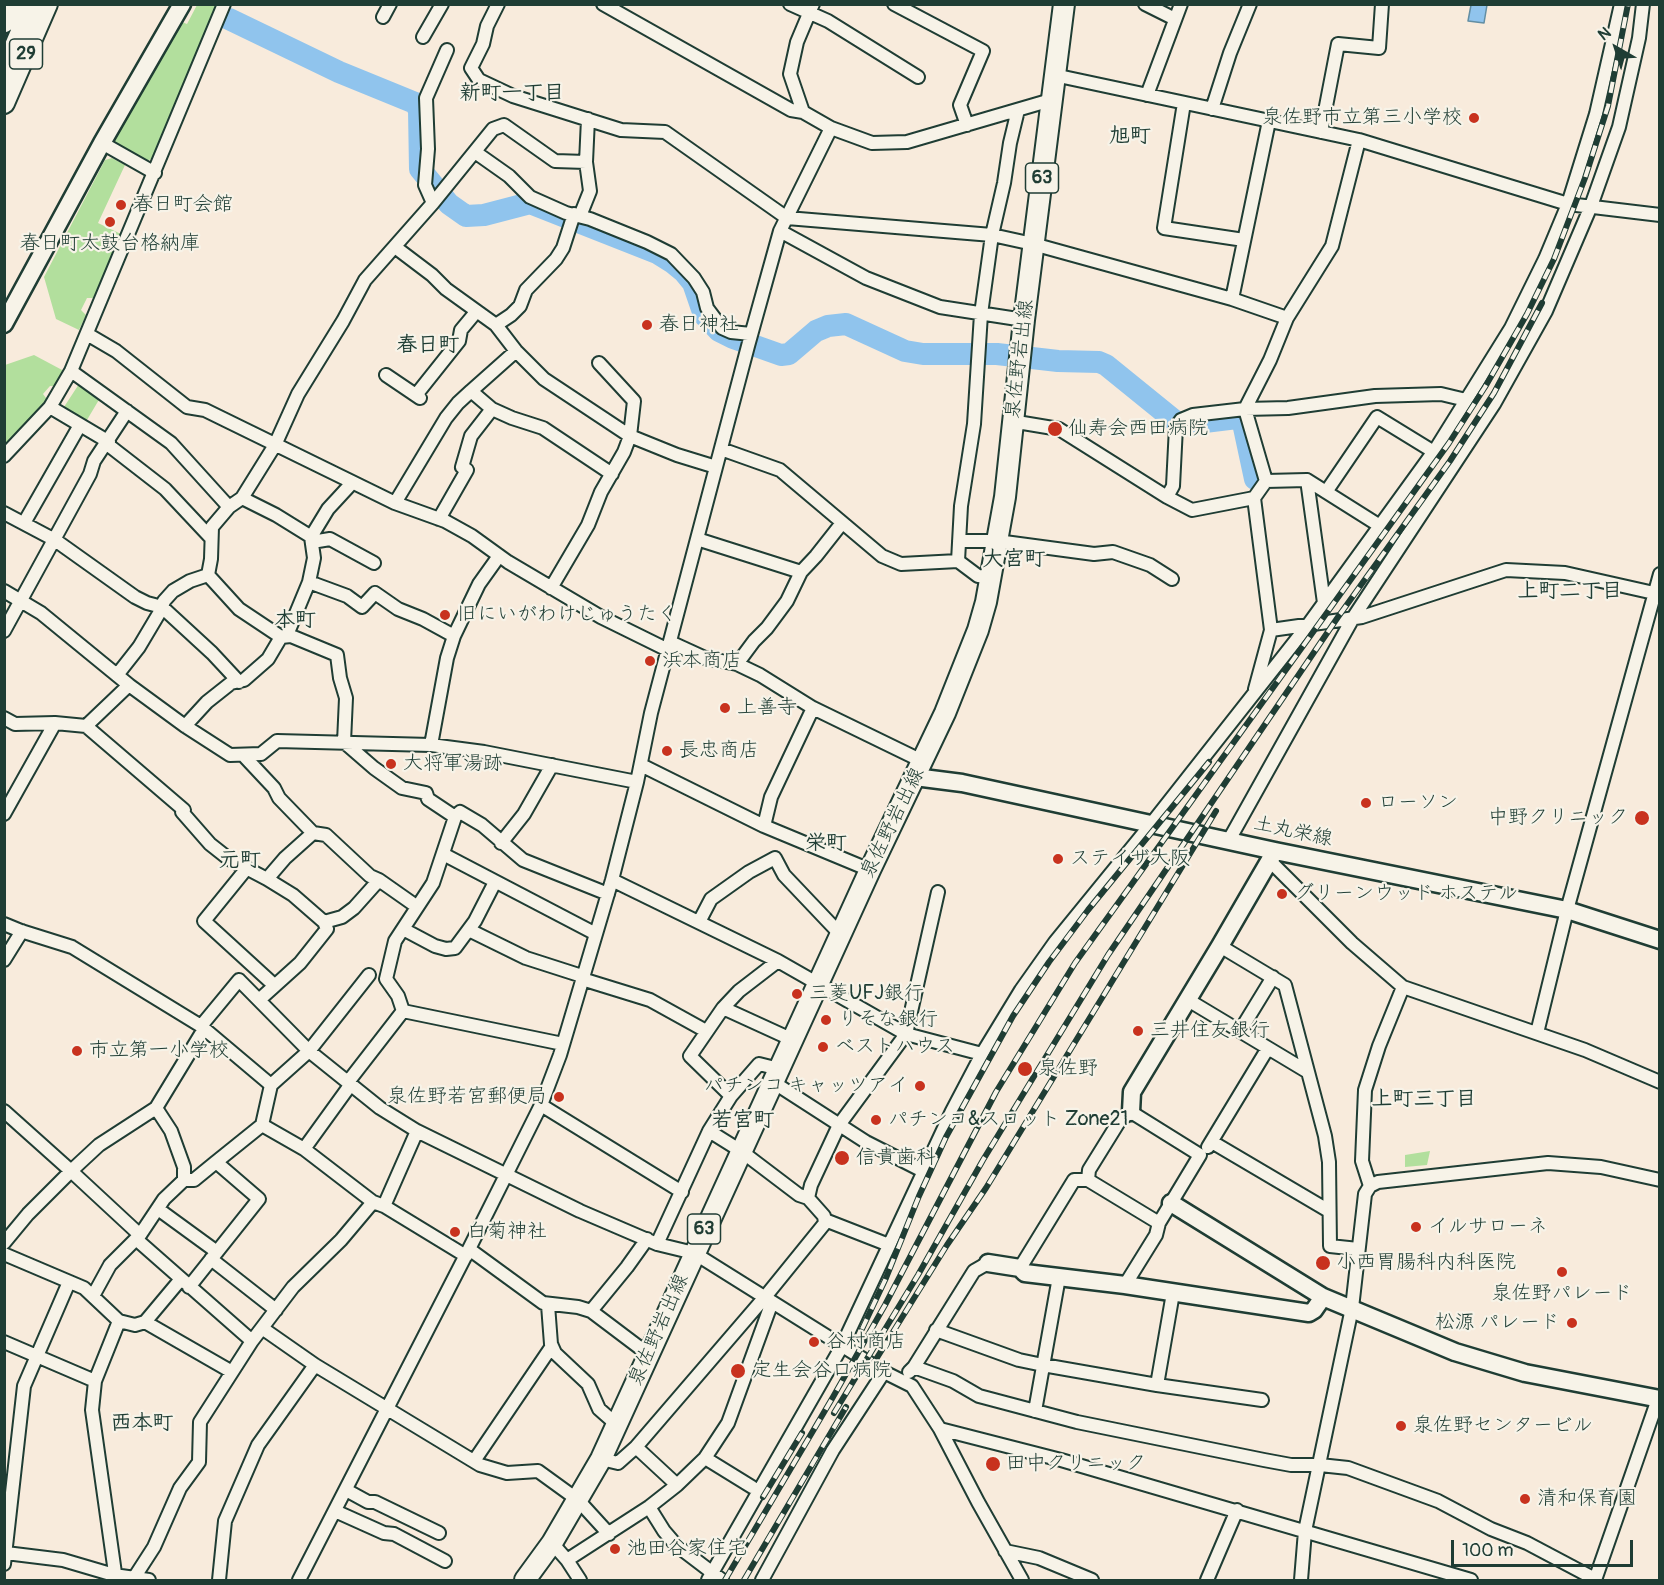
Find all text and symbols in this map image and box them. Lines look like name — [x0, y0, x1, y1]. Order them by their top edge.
north arrow — [1586, 18, 1646, 78]
text: N — [1594, 23, 1615, 45]
road number: 29 — [9, 39, 42, 69]
district label: 新町一丁目 — [460, 81, 564, 107]
place label: 泉佐野市立第三小学校 — [1262, 106, 1462, 130]
marker: 泉佐野市立第三小学校 — [1467, 111, 1481, 125]
district label: 旭町 — [1109, 124, 1151, 150]
road number: 63 — [1026, 163, 1058, 193]
place label: 春日町会館 — [133, 193, 233, 217]
marker: 春日町会館 — [114, 198, 128, 212]
marker: 春日町太鼓台格納庫 — [103, 215, 117, 229]
place label: 春日町太鼓台格納庫 — [20, 232, 200, 256]
street label: 泉佐野岩出線 — [1001, 298, 1039, 420]
place label: 春日神社 — [659, 313, 739, 337]
marker: 春日神社 — [640, 318, 654, 332]
district label: 春日町 — [397, 333, 459, 359]
place label: 仙寿会西田病院 — [1068, 417, 1208, 441]
marker: 仙寿会西田病院 — [1046, 420, 1064, 438]
district label: 大宮町 — [983, 547, 1045, 573]
district label: 上町二丁目 — [1518, 579, 1622, 605]
place label: 旧にいがわけじゅうたく — [457, 603, 677, 627]
district label: 本町 — [274, 608, 316, 634]
marker: 旧にいがわけじゅうたく — [438, 608, 452, 622]
place label: 浜本商店 — [662, 649, 742, 673]
marker: 浜本商店 — [643, 654, 657, 668]
place label: 上善寺 — [737, 696, 797, 720]
marker: 上善寺 — [718, 701, 732, 715]
place label: 長忠商店 — [679, 739, 759, 763]
marker: 長忠商店 — [660, 744, 674, 758]
place label: 大将軍湯跡 — [403, 752, 503, 776]
marker: 大将軍湯跡 — [384, 757, 398, 771]
street label: 泉佐野岩出線 — [856, 764, 930, 882]
place label: ローソン — [1378, 791, 1458, 815]
marker: ローソン — [1359, 796, 1373, 810]
place label: 中野クリニック — [1488, 806, 1628, 830]
marker: 中野クリニック — [1633, 809, 1651, 827]
street label: 土丸栄線 — [1251, 812, 1335, 852]
district label: 栄町 — [805, 831, 847, 857]
place label: ステイザ大阪 — [1070, 847, 1190, 871]
district label: 元町 — [219, 848, 261, 874]
marker: ステイザ大阪 — [1051, 852, 1065, 866]
place label: グリーンウッド ホステル — [1294, 882, 1518, 906]
marker: グリーンウッド ホステル — [1275, 887, 1289, 901]
place label: 三菱UFJ銀行 — [809, 982, 924, 1006]
marker: 三菱UFJ銀行 — [790, 987, 804, 1001]
place label: りそな銀行 — [838, 1008, 938, 1032]
marker: りそな銀行 — [819, 1013, 833, 1027]
place label: 三井住友銀行 — [1150, 1019, 1270, 1043]
marker: 三井住友銀行 — [1131, 1024, 1145, 1038]
place label: ベストハウス — [835, 1035, 955, 1059]
place label: 市立第一小学校 — [89, 1039, 229, 1063]
marker: ベストハウス — [816, 1040, 830, 1054]
marker: 市立第一小学校 — [70, 1044, 84, 1058]
place label: 泉佐野 — [1038, 1057, 1098, 1081]
marker: 泉佐野 — [1016, 1060, 1034, 1078]
place label: パチンコ キャッツアイ — [704, 1074, 908, 1098]
marker: パチンコ キャッツアイ — [913, 1079, 927, 1093]
place label: 泉佐野若宮郵便局 — [387, 1085, 547, 1109]
district label: 上町三丁目 — [1372, 1087, 1476, 1113]
marker: 泉佐野若宮郵便局 — [552, 1090, 566, 1104]
district label: 若宮町 — [712, 1108, 774, 1134]
place label: パチンコ&スロット Zone21 — [888, 1108, 1128, 1132]
marker: パチンコ&スロット Zone21 — [869, 1113, 883, 1127]
place label: 信貴歯科 — [856, 1146, 936, 1170]
marker: 信貴歯科 — [833, 1149, 851, 1167]
road number: 63 — [688, 1214, 720, 1244]
place label: イルサローネ — [1428, 1215, 1548, 1239]
place label: 白菊神社 — [467, 1220, 547, 1244]
marker: イルサローネ — [1409, 1220, 1423, 1234]
marker: 白菊神社 — [448, 1225, 462, 1239]
place label: 小西胃腸科内科医院 — [1336, 1251, 1516, 1275]
marker: 小西胃腸科内科医院 — [1314, 1254, 1332, 1272]
marker: 泉佐野パレード — [1555, 1265, 1569, 1279]
street label: 泉佐野岩出線 — [624, 1270, 694, 1390]
place label: 泉佐野パレード — [1492, 1282, 1632, 1306]
place label: 松源 パレード — [1435, 1311, 1560, 1335]
marker: 松源 パレード — [1565, 1316, 1579, 1330]
place label: 谷村商店 — [826, 1330, 906, 1354]
marker: 谷村商店 — [807, 1335, 821, 1349]
place label: 定生会谷口病院 — [752, 1359, 892, 1383]
marker: 定生会谷口病院 — [729, 1362, 747, 1380]
district label: 西本町 — [111, 1411, 173, 1437]
place label: 泉佐野センタービル — [1413, 1414, 1593, 1438]
marker: 泉佐野センタービル — [1394, 1419, 1408, 1433]
place label: 田中クリニック — [1006, 1452, 1146, 1476]
marker: 田中クリニック — [984, 1455, 1002, 1473]
place label: 清和保育園 — [1537, 1487, 1637, 1511]
marker: 清和保育園 — [1518, 1492, 1532, 1506]
scale bar — [1454, 1528, 1636, 1566]
place label: 池田谷家住宅 — [627, 1537, 747, 1561]
text: 100 m — [1462, 1539, 1514, 1562]
marker: 池田谷家住宅 — [608, 1542, 622, 1556]

